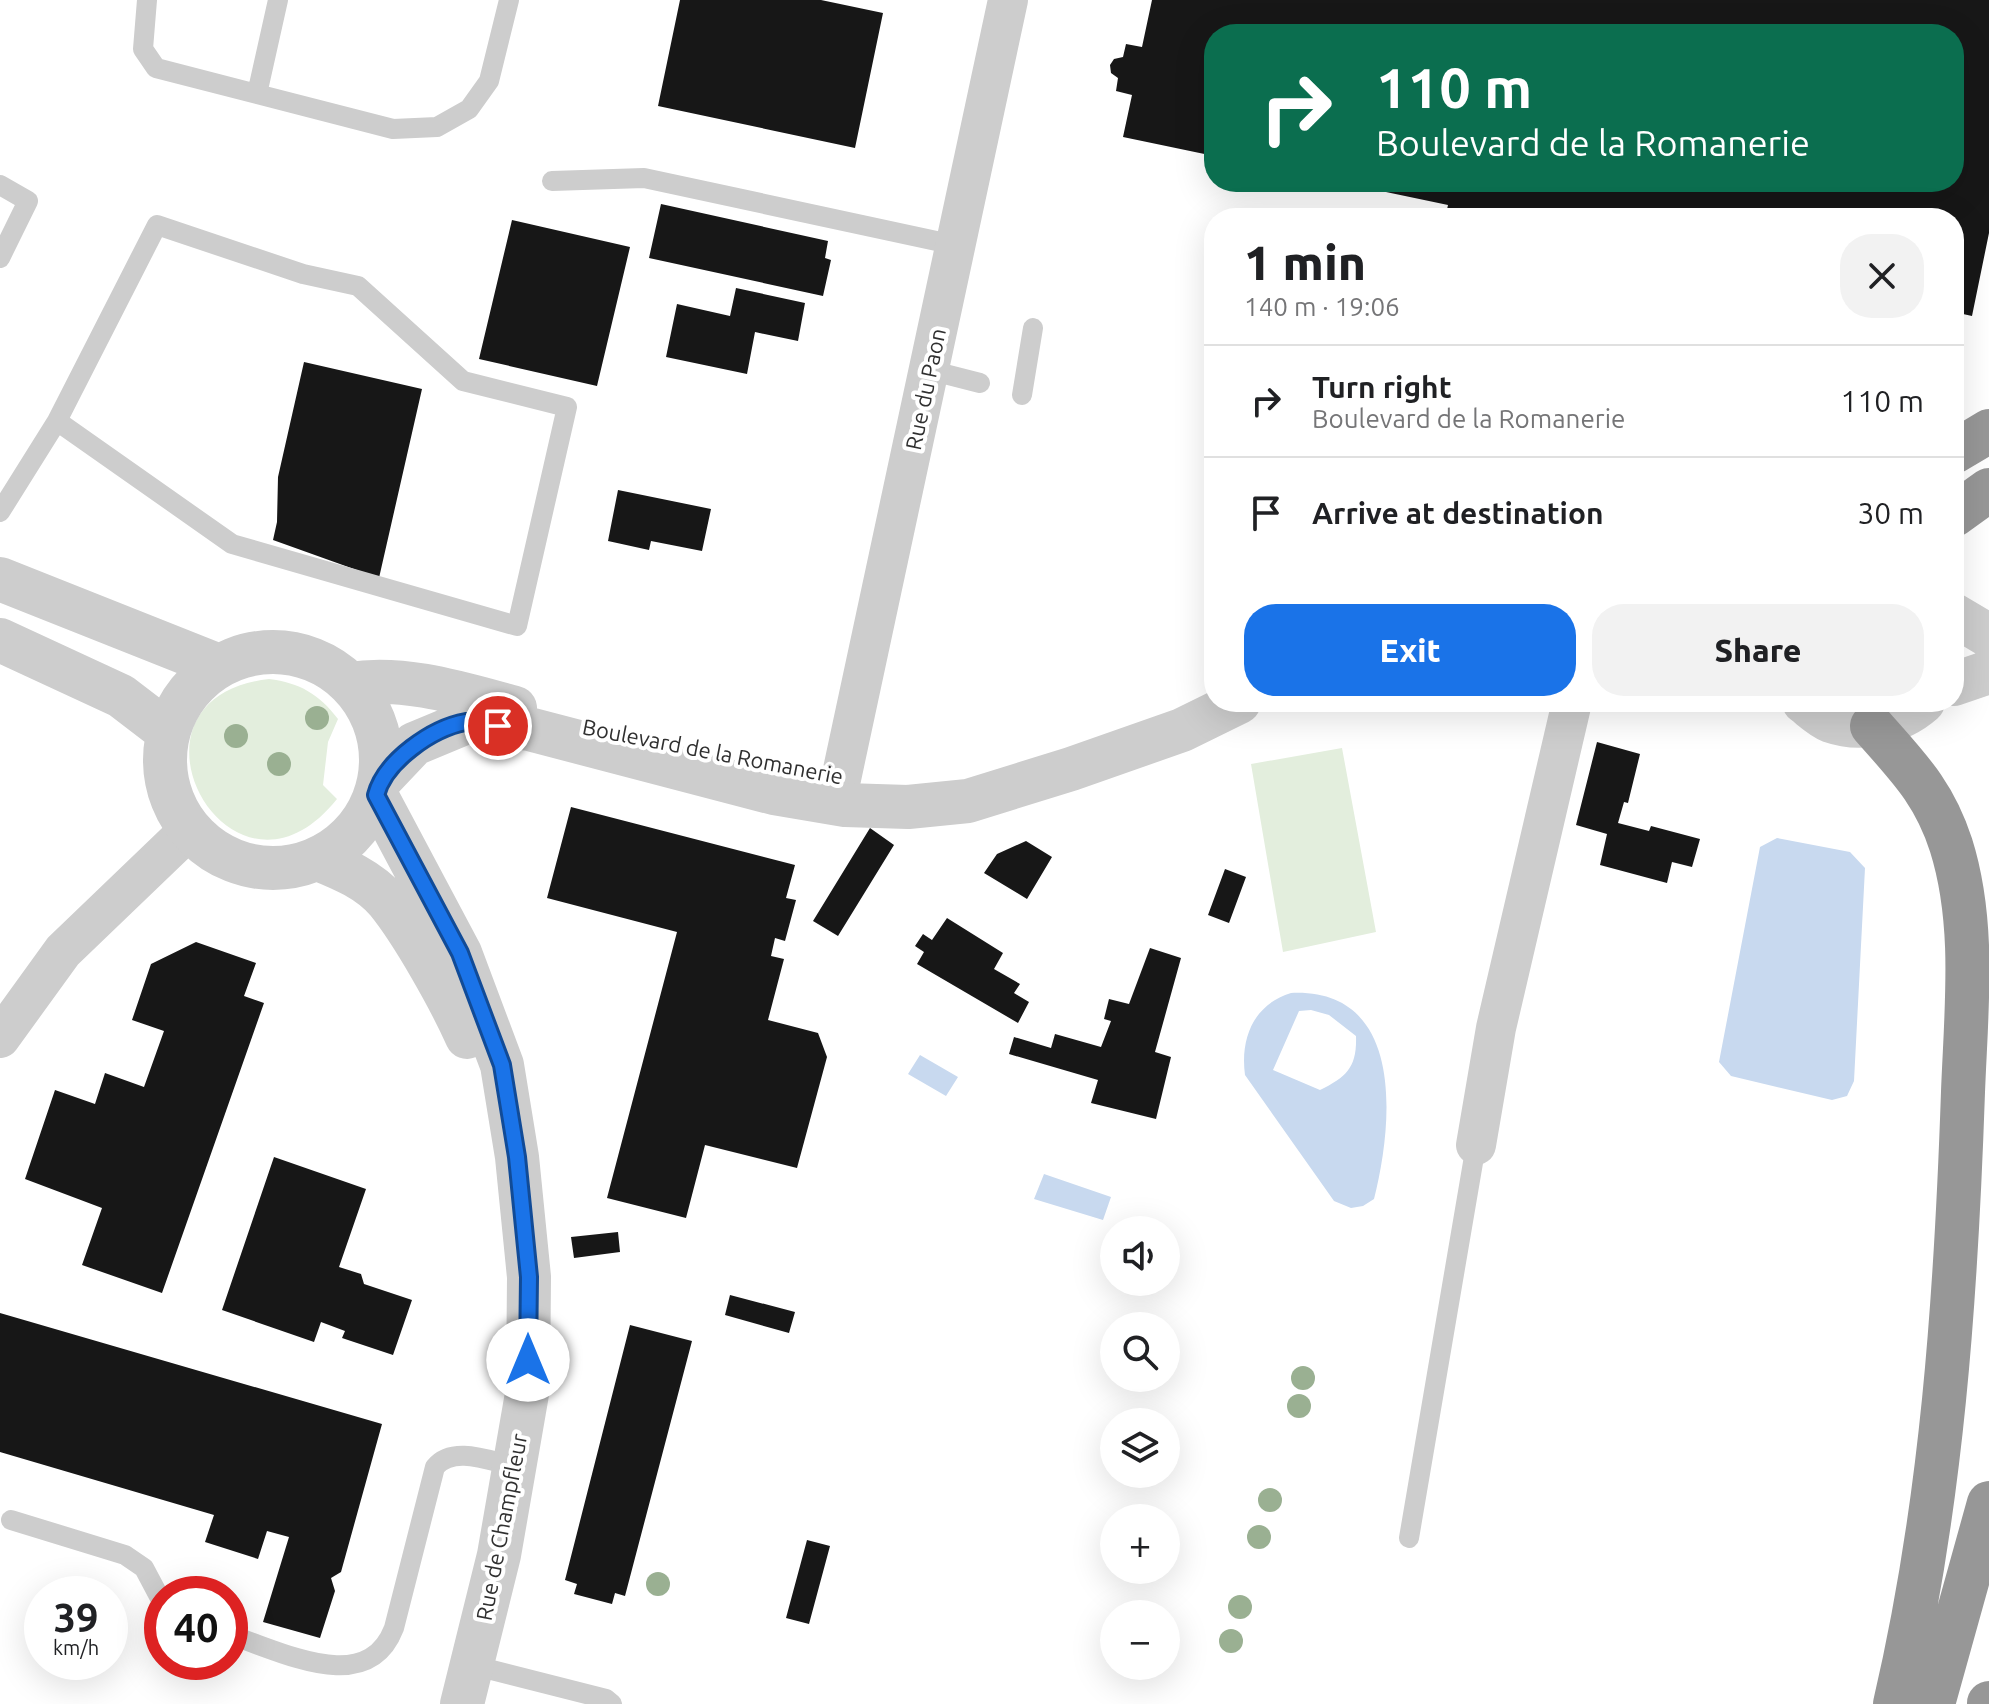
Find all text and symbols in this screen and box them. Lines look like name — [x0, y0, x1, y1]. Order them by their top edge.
icon: right — [1244, 56, 1348, 160]
text: 110 m — [1376, 56, 1532, 119]
text: Boulevard de la Romanerie — [1376, 122, 1810, 163]
button: close — [1840, 234, 1924, 318]
text: 1 min — [1244, 235, 1366, 289]
text: 140 m · 19:06 — [1244, 292, 1400, 321]
street label: Rue du Paon — [900, 326, 950, 452]
text: Turn right — [1312, 370, 1452, 404]
icon: right — [1244, 379, 1288, 423]
text: 110 m — [1840, 384, 1924, 418]
text: Boulevard de la Romanerie — [1312, 404, 1625, 433]
icon: arrive — [1244, 491, 1288, 535]
text: Arrive at destination — [1312, 496, 1604, 530]
text: 30 m — [1857, 496, 1924, 530]
button: Exit — [1244, 604, 1576, 696]
button: Share — [1592, 604, 1924, 696]
pin — [464, 692, 532, 760]
icon: arrive — [476, 704, 520, 748]
street label: Boulevard de la Romanerie — [580, 713, 846, 789]
map controls — [1100, 1216, 1180, 1680]
button: sound — [1100, 1216, 1180, 1296]
button: search — [1100, 1312, 1180, 1392]
position arrow — [486, 1318, 570, 1402]
button: layers — [1100, 1408, 1180, 1488]
street label: Rue de Champfleur — [471, 1431, 532, 1623]
button: + — [1100, 1504, 1180, 1584]
speed limit sign: 40 — [144, 1576, 248, 1680]
text: 39 — [53, 1595, 99, 1640]
button: − — [1100, 1600, 1180, 1680]
text: km/h — [53, 1636, 99, 1659]

